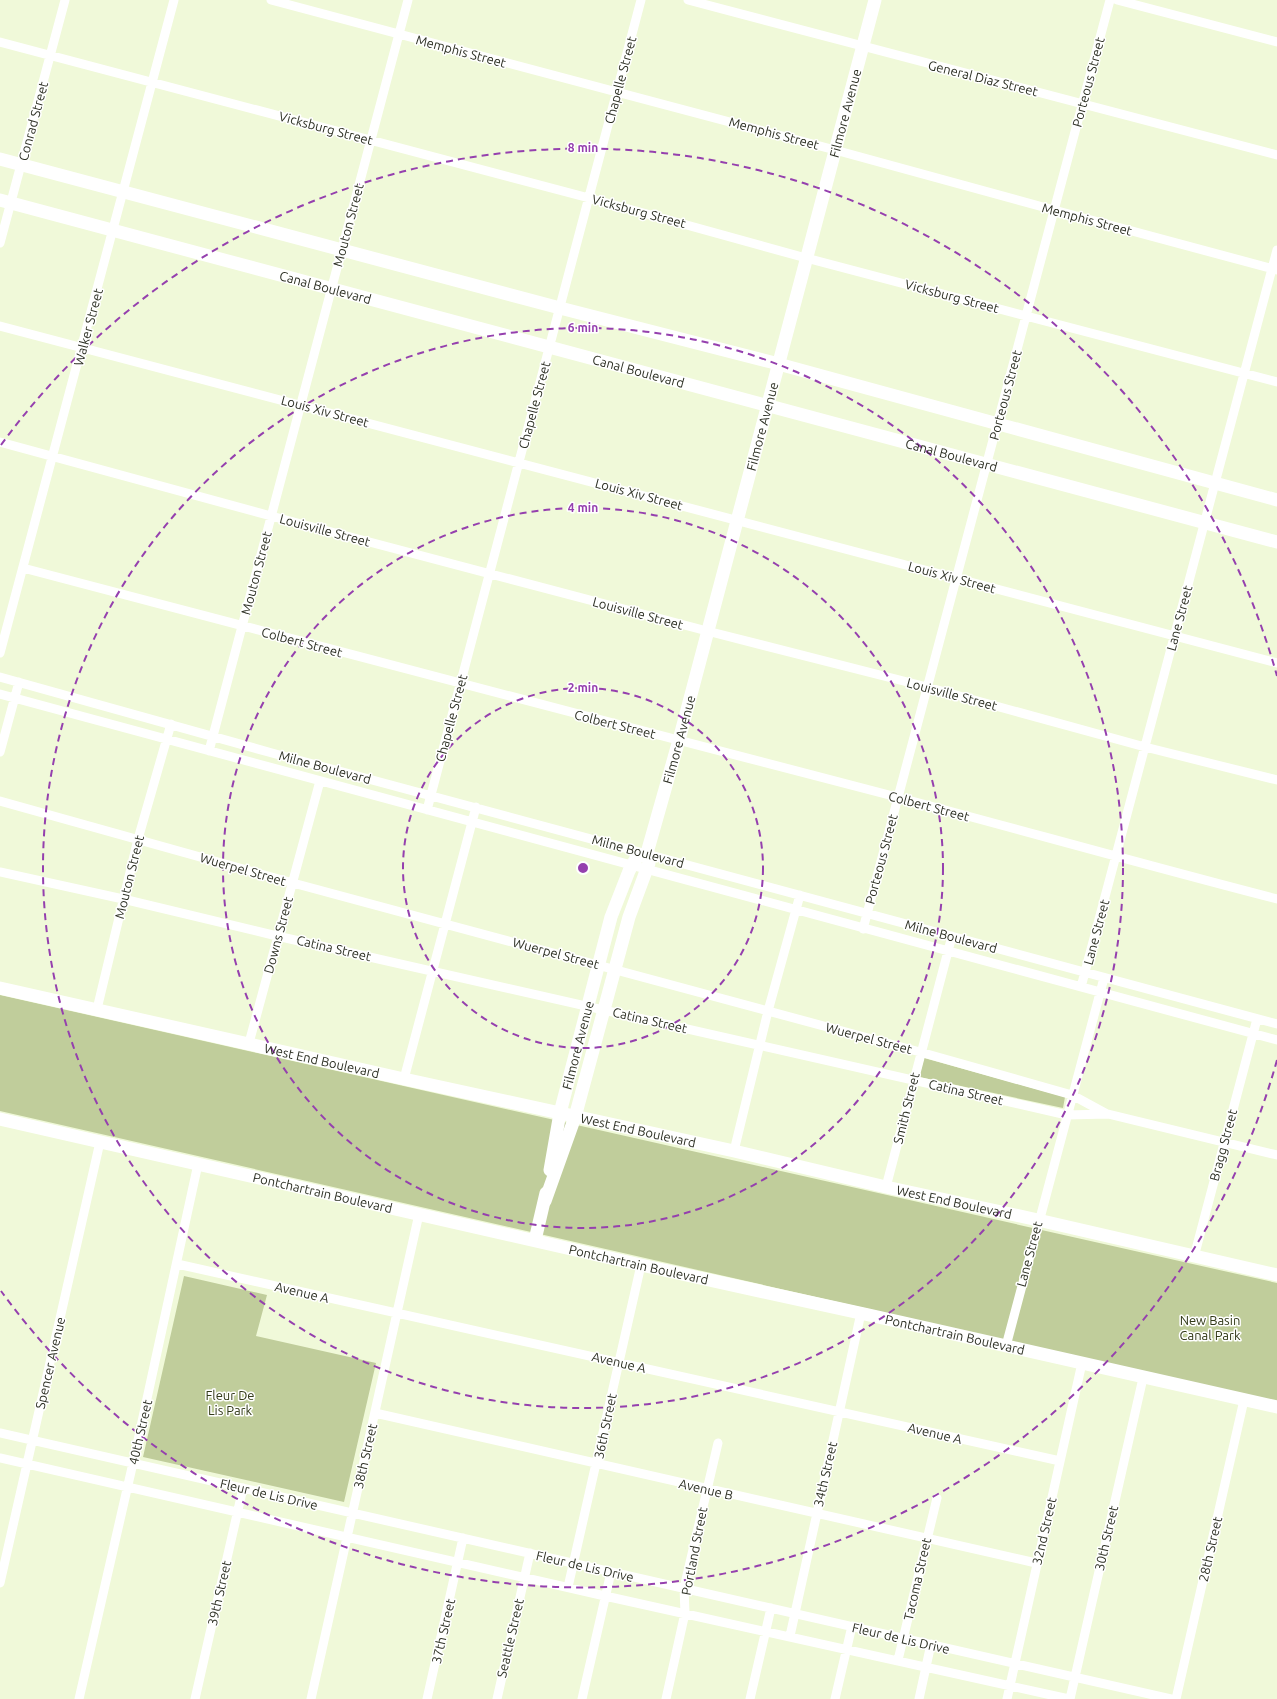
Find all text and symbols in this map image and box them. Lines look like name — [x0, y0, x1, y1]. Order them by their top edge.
street label: Memphis Street — [414, 32, 508, 70]
street label: Chapelle Street — [602, 35, 638, 125]
street label: Porteous Street — [1069, 36, 1107, 128]
street label: General Diaz Street — [927, 58, 1039, 98]
street label: Filmore Avenue — [827, 67, 863, 159]
street label: Conrad Street — [16, 80, 50, 162]
street label: Vicksburg Street — [277, 109, 375, 147]
street label: Memphis Street — [727, 114, 821, 152]
text: 8 min — [568, 141, 598, 154]
street label: Mouton Street — [330, 182, 366, 268]
street label: Vicksburg Street — [590, 192, 688, 230]
street label: Memphis Street — [1040, 200, 1134, 238]
street label: Canal Boulevard — [278, 268, 373, 306]
street label: Vicksburg Street — [903, 277, 1001, 315]
street label: Walker Street — [71, 287, 105, 367]
text: 6 min — [568, 321, 598, 334]
street label: Porteous Street — [986, 349, 1024, 441]
street label: Canal Boulevard — [591, 352, 686, 390]
street label: Chapelle Street — [516, 360, 552, 450]
street label: Filmore Avenue — [744, 381, 781, 472]
street label: Louis Xiv Street — [280, 393, 370, 429]
street label: Canal Boulevard — [904, 436, 999, 474]
street label: Louis Xiv Street — [594, 476, 684, 512]
text: 4 min — [568, 501, 598, 514]
street label: Louisville Street — [278, 511, 372, 549]
street label: Mouton Street — [238, 530, 274, 616]
street label: Louis Xiv Street — [907, 559, 997, 595]
street label: Lane Street — [1164, 584, 1194, 652]
street label: Louisville Street — [591, 594, 685, 632]
street label: Colbert Street — [260, 624, 344, 660]
street label: Chapelle Street — [433, 673, 469, 763]
street label: Louisville Street — [905, 675, 999, 713]
text: 2 min — [568, 681, 598, 694]
street label: Filmore Avenue — [660, 694, 698, 785]
street label: Colbert Street — [573, 707, 657, 741]
street label: Milne Boulevard — [277, 748, 373, 786]
street label: Colbert Street — [887, 788, 971, 824]
street label: Porteous Street — [862, 813, 900, 905]
street label: Milne Boulevard — [590, 832, 686, 870]
street label: Mouton Street — [112, 834, 146, 920]
street label: Wuerpel Street — [198, 850, 288, 888]
centre of rings — [576, 861, 590, 875]
street label: Downs Street — [261, 895, 295, 975]
street label: Lane Street — [1081, 898, 1111, 966]
street label: Milne Boulevard — [903, 917, 999, 955]
street label: Catina Street — [295, 933, 373, 963]
street label: Wuerpel Street — [511, 935, 601, 971]
street label: Filmore Avenue — [559, 999, 596, 1091]
street label: Catina Street — [611, 1005, 689, 1035]
street label: Wuerpel Street — [824, 1020, 914, 1056]
street label: West End Boulevard — [263, 1041, 381, 1080]
street label: Smith Street — [890, 1071, 922, 1145]
street label: Catina Street — [927, 1077, 1005, 1107]
street label: Bragg Street — [1207, 1107, 1239, 1183]
street label: West End Boulevard — [579, 1111, 697, 1150]
street label: Pontchartrain Boulevard — [252, 1170, 394, 1215]
street label: West End Boulevard — [895, 1183, 1013, 1221]
street label: Lane Street — [1014, 1220, 1044, 1288]
street label: Pontchartrain Boulevard — [568, 1242, 710, 1287]
street label: Avenue A — [274, 1279, 331, 1305]
street label: Pontchartrain Boulevard — [884, 1312, 1026, 1357]
park label: New Basin Canal Park — [1180, 1313, 1241, 1342]
street label: Spencer Avenue — [33, 1316, 67, 1410]
street label: Avenue A — [591, 1349, 648, 1375]
park label: Fleur De Lis Park — [205, 1388, 255, 1417]
street label: 36th Street — [591, 1392, 619, 1460]
street label: 40th Street — [126, 1398, 154, 1466]
street label: Avenue A — [907, 1420, 964, 1446]
street label: 38th Street — [351, 1422, 379, 1490]
street label: 34th Street — [811, 1440, 839, 1508]
street label: Fleur de Lis Drive — [219, 1476, 319, 1512]
street label: Avenue B — [678, 1476, 734, 1502]
street label: 32nd Street — [1029, 1496, 1059, 1566]
street label: 30th Street — [1092, 1504, 1120, 1572]
street label: Portland Street — [679, 1506, 709, 1596]
street label: 28th Street — [1196, 1515, 1224, 1583]
street label: Tacoma Street — [901, 1536, 933, 1622]
street label: Fleur de Lis Drive — [535, 1548, 635, 1584]
street label: 39th Street — [205, 1559, 233, 1627]
street label: 37th Street — [429, 1597, 457, 1665]
street label: Seattle Street — [494, 1597, 526, 1679]
street label: Fleur de Lis Drive — [851, 1620, 951, 1656]

